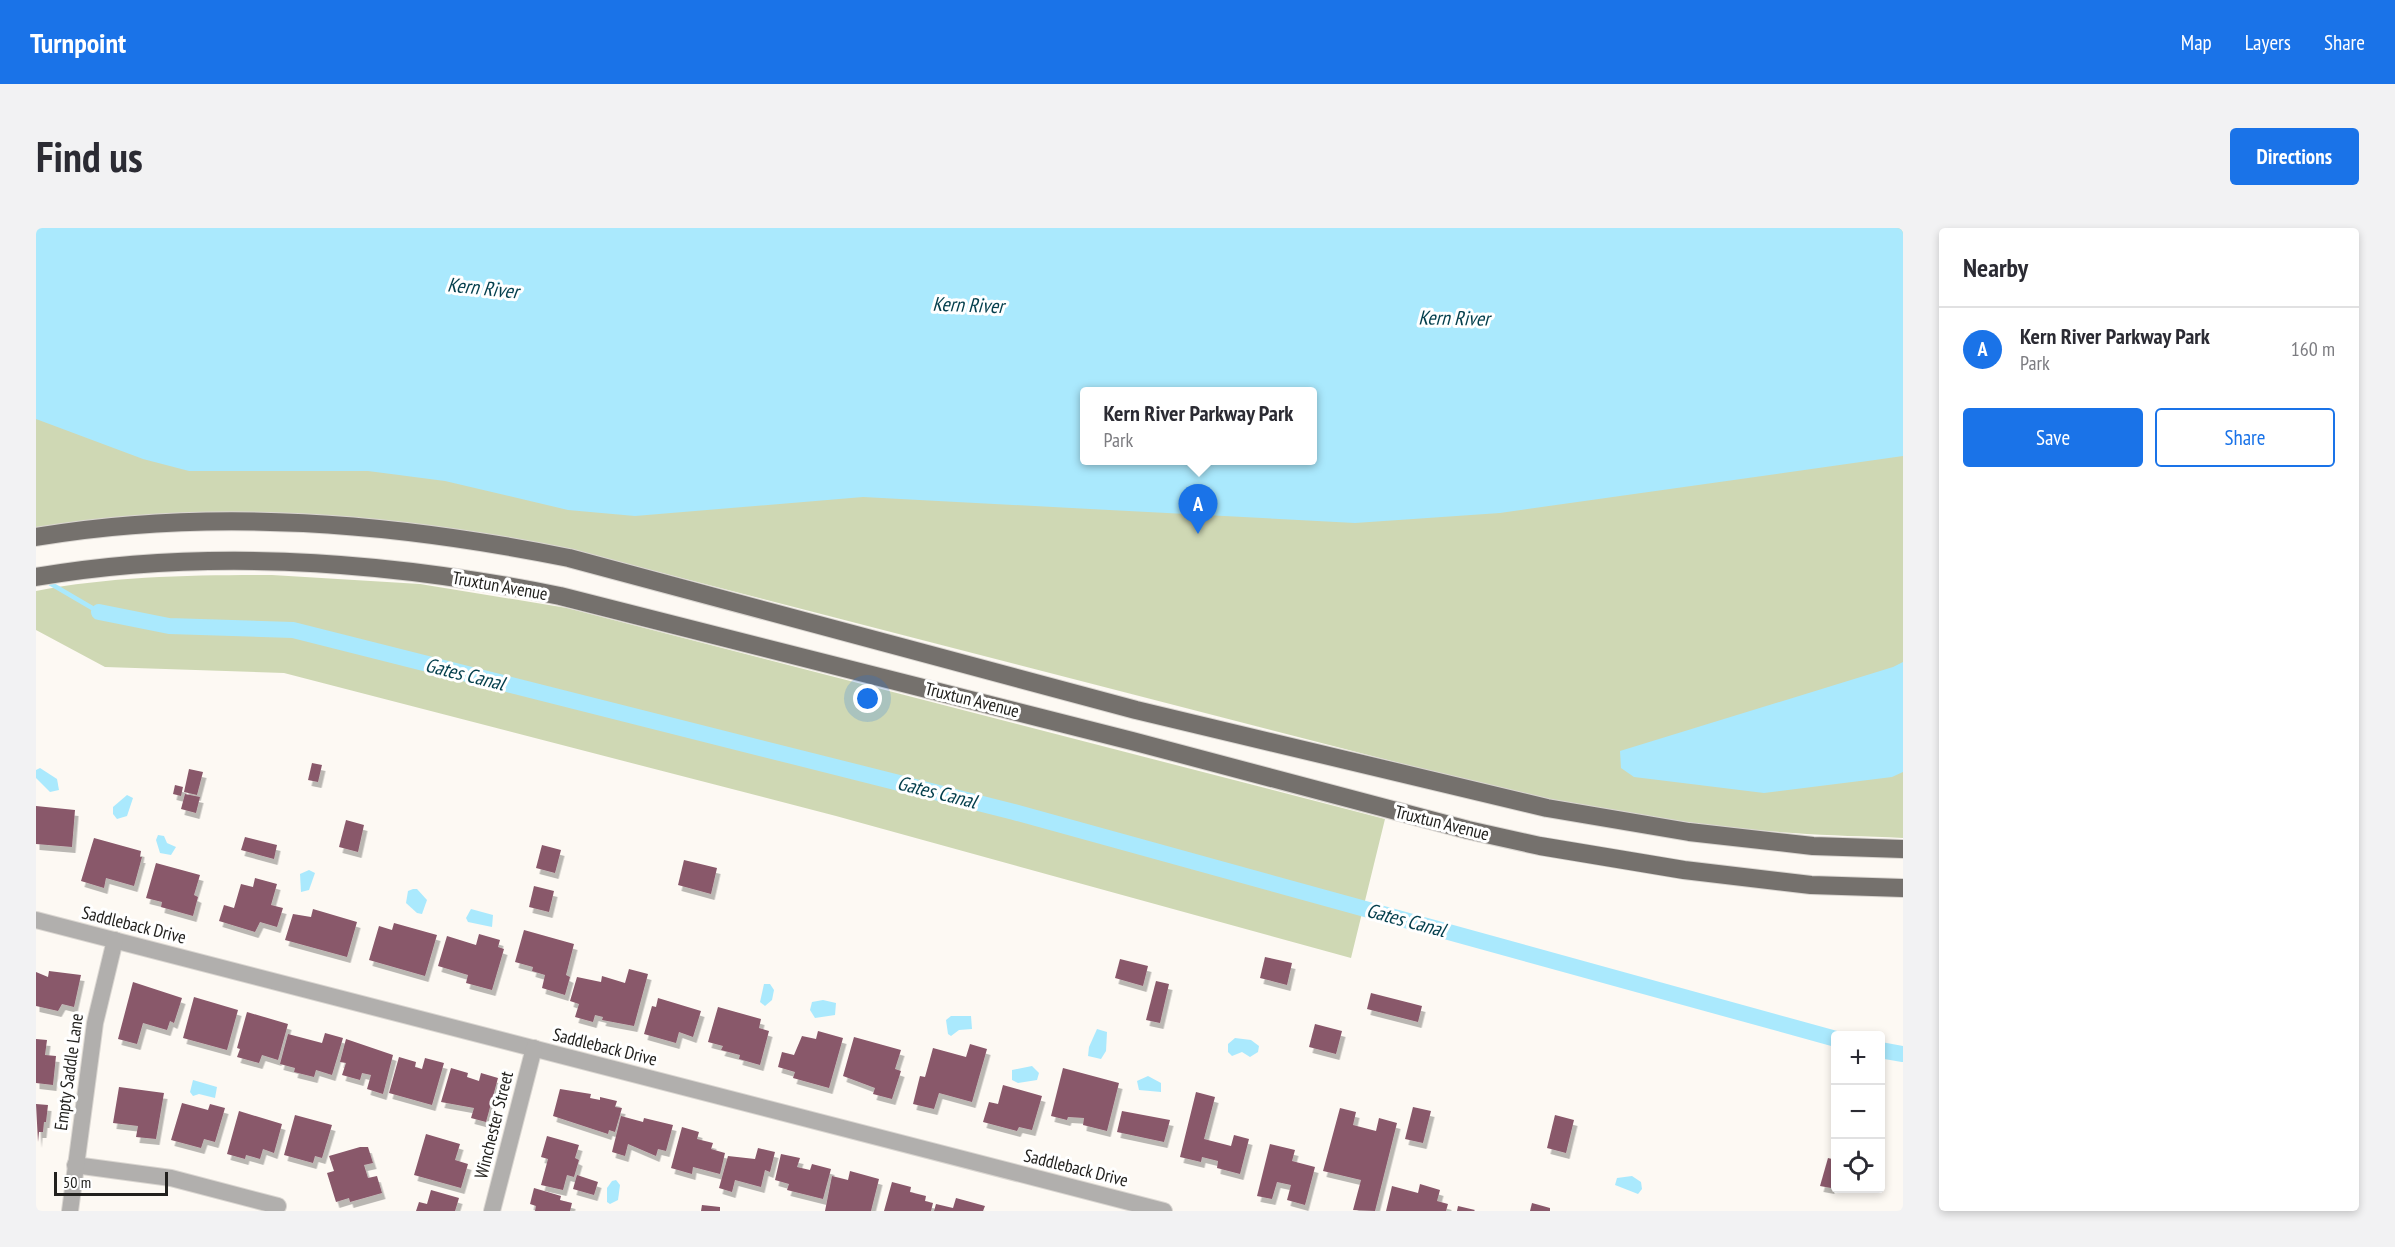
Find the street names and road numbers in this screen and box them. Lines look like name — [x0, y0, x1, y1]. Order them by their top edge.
street label: Truxtun Avenue — [451, 566, 549, 605]
street label: Truxtun Avenue — [923, 677, 1022, 722]
street label: Truxtun Avenue — [1393, 800, 1492, 845]
street label: Saddleback Drive — [80, 900, 189, 949]
street label: Empty Saddle Lane — [49, 1012, 88, 1132]
street label: Saddleback Drive — [551, 1022, 660, 1071]
street label: Winchester Street — [469, 1069, 518, 1181]
street label: Saddleback Drive — [1022, 1143, 1131, 1192]

